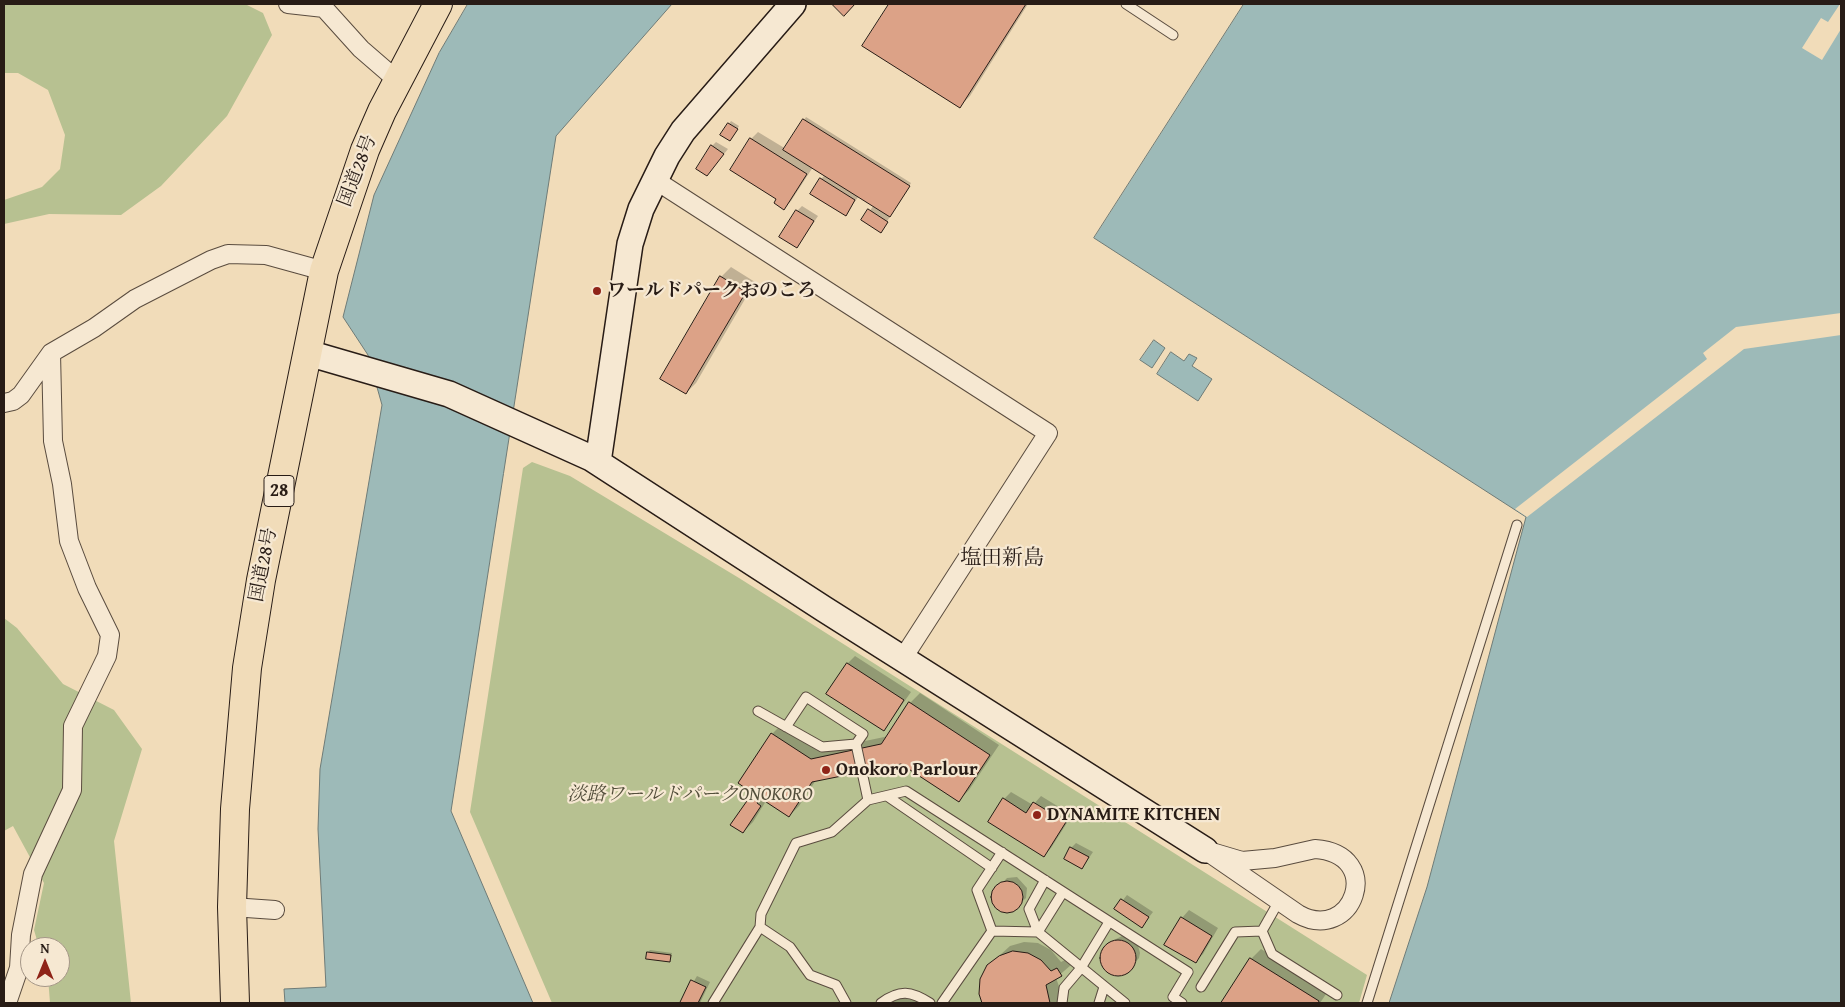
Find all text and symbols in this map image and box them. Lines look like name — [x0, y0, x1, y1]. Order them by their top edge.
street label: 国道28号 — [334, 132, 382, 210]
place label: ワールドパークおのころ — [607, 280, 816, 302]
marker: ワールドパークおのころ — [591, 285, 603, 297]
road number: 28 — [264, 476, 294, 506]
street label: 国道28号 — [246, 526, 282, 604]
district label: 塩田新島 — [960, 546, 1044, 572]
place label: Onokoro Parlour — [836, 759, 978, 781]
marker: Onokoro Parlour — [820, 764, 832, 776]
park label: 淡路ワールドパークONOKORO — [568, 784, 812, 806]
place label: DYNAMITE KITCHEN — [1047, 804, 1220, 826]
marker: DYNAMITE KITCHEN — [1031, 809, 1043, 821]
north arrow — [20, 937, 70, 987]
text: N — [40, 938, 50, 958]

